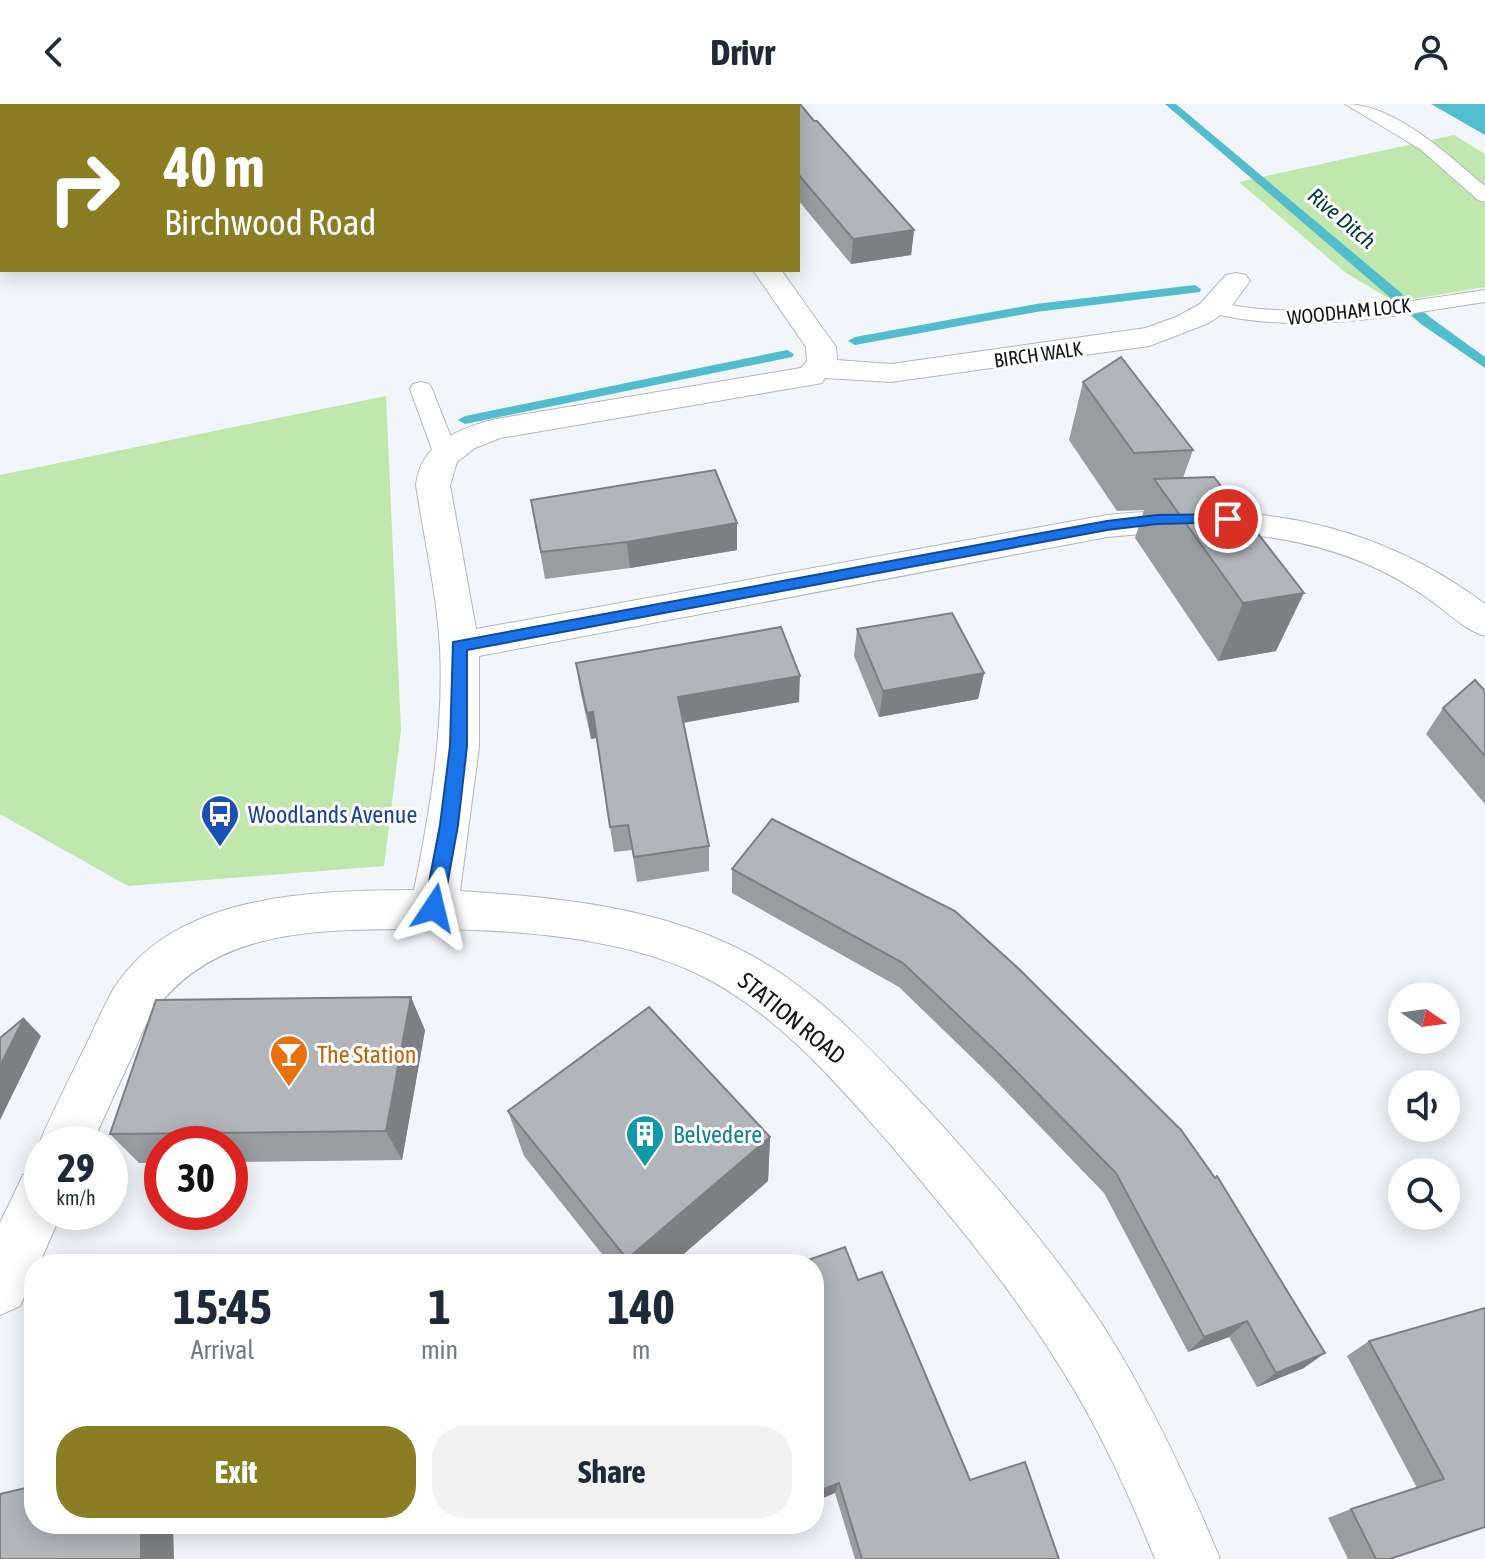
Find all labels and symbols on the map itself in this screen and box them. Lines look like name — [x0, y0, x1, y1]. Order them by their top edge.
water label: Rive Ditch — [1303, 182, 1381, 254]
street label: WOODHAM LOCK — [1286, 293, 1412, 329]
street label: BIRCH WALK — [992, 336, 1084, 372]
pin — [1194, 485, 1262, 553]
bus stop icon: Woodlands Avenue — [199, 793, 241, 848]
place label: Woodlands Avenue — [248, 801, 417, 828]
position arrow — [392, 866, 476, 950]
street label: STATION ROAD — [733, 967, 851, 1069]
north arrow — [1388, 982, 1460, 1054]
bar icon: The Station — [268, 1033, 310, 1088]
place label: The Station — [317, 1041, 416, 1068]
building icon: Belvedere — [624, 1113, 666, 1168]
place label: Belvedere — [673, 1121, 762, 1148]
speed limit sign: 30 — [144, 1126, 248, 1230]

